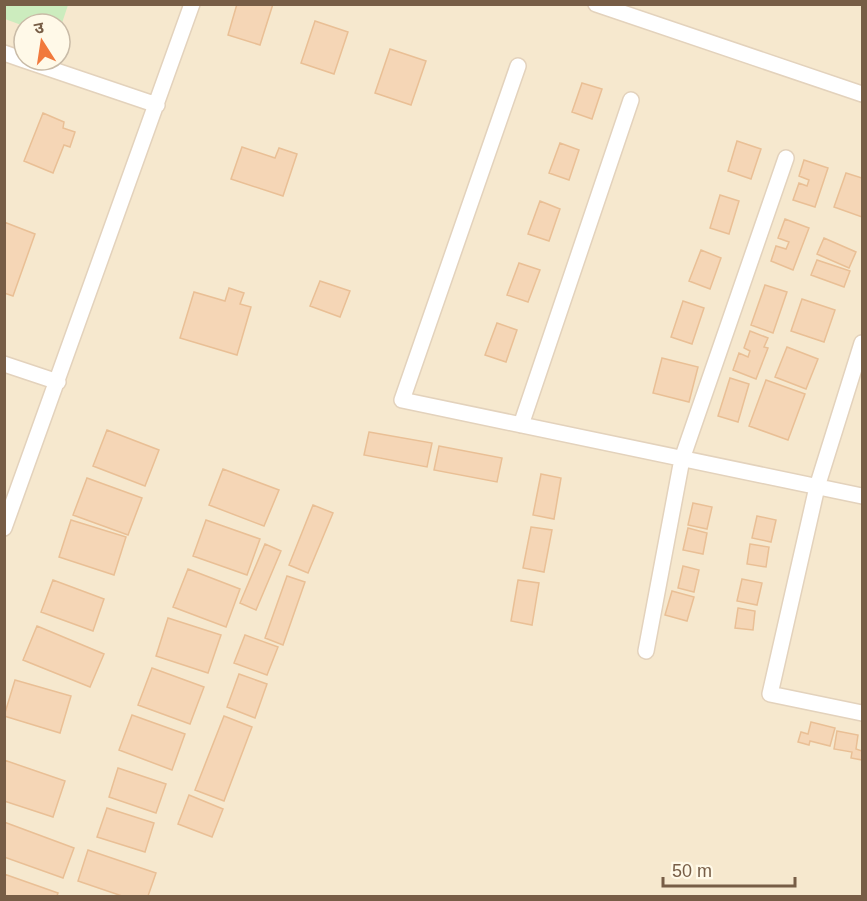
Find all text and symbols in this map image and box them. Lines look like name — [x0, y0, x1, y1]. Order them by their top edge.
north arrow — [12, 12, 72, 72]
text: उ — [33, 18, 46, 37]
scale bar — [663, 850, 795, 888]
text: 50 m — [672, 861, 712, 881]

